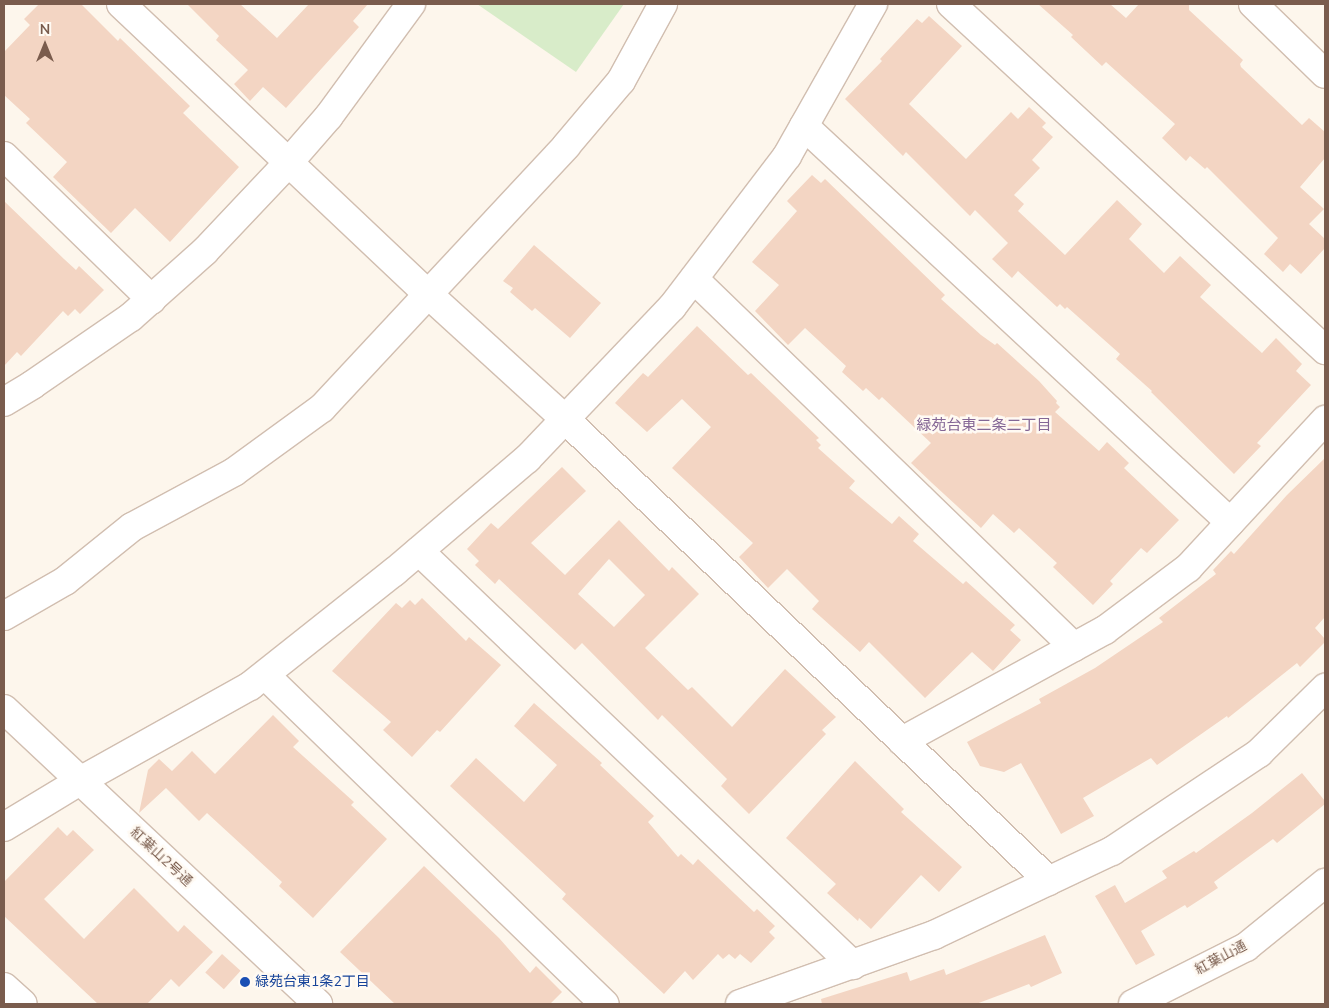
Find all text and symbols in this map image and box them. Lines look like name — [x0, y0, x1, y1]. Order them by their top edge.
north arrow — [20, 20, 70, 70]
text: N — [40, 20, 50, 39]
district label: 緑苑台東二条二丁目 — [917, 417, 1051, 435]
street label: 紅葉山2号通 — [127, 824, 195, 890]
street label: 紅葉山通 — [1192, 937, 1250, 979]
place label: 緑苑台東1条2丁目 — [255, 974, 370, 990]
marker: 緑苑台東1条2丁目 — [239, 976, 251, 988]

